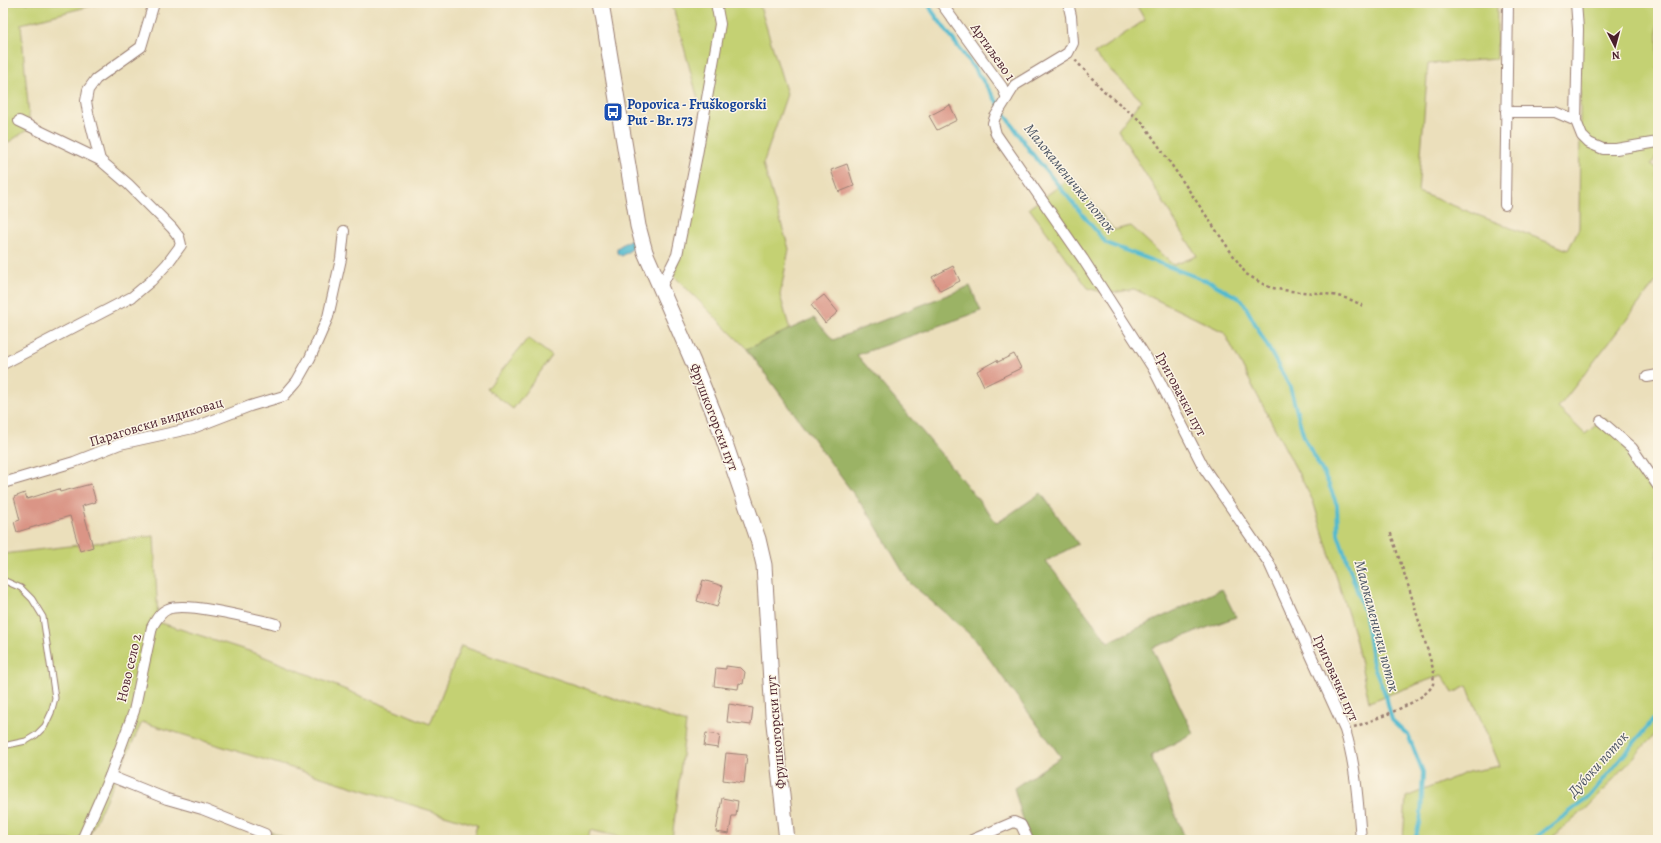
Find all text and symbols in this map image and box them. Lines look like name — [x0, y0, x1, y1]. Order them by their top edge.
street label: Артиљево 1 — [966, 19, 1020, 85]
north arrow — [1595, 26, 1635, 66]
text: N — [1611, 48, 1621, 63]
place label: Popovica - Fruškogorski Put - Br. 173 — [627, 95, 767, 130]
bus stop icon: Popovica - Fruškogorski Put - Br. 173 — [602, 101, 624, 123]
water label: Малокаменички поток — [1020, 119, 1121, 237]
street label: Григовачки пут — [1151, 348, 1211, 440]
street label: Фрушкогорски пут — [685, 360, 743, 474]
street label: Параговски видиковац — [87, 393, 225, 451]
water label: Малокаменички поток — [1350, 558, 1404, 694]
street label: Григовачки пут — [1308, 631, 1364, 725]
street label: Ново село 2 — [112, 632, 146, 704]
street label: Фрушкогорски пут — [762, 674, 790, 790]
water label: Дубоки поток — [1562, 727, 1633, 802]

